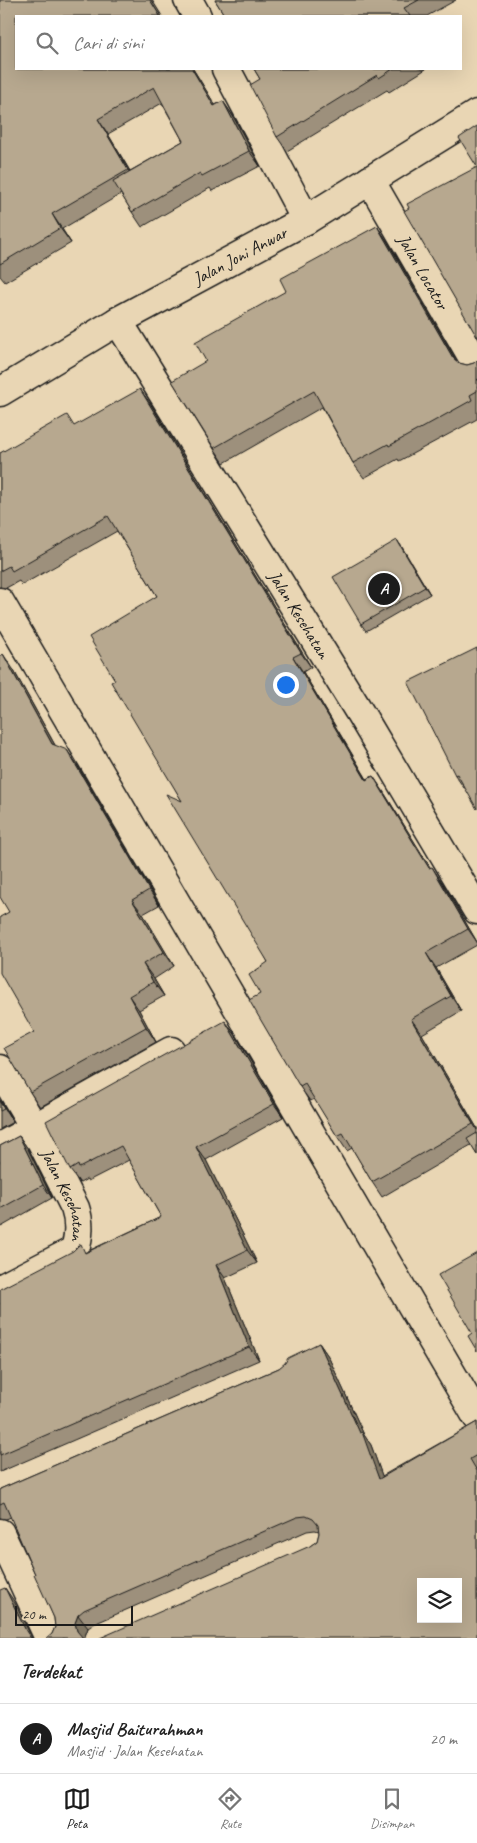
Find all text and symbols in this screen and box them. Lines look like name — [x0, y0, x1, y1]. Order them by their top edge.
search box — [15, 15, 462, 70]
icon: search — [33, 29, 61, 57]
text: Cari di sini — [73, 31, 143, 55]
street label: Jalan Joni Anwar — [188, 221, 292, 290]
street label: Jalan Locator — [392, 229, 454, 315]
street label: Jalan Kesehatan — [263, 566, 335, 663]
pin: A — [368, 570, 400, 608]
your location — [273, 672, 299, 698]
street label: Jalan Kesehatan — [35, 1144, 90, 1244]
map controls — [417, 1578, 462, 1623]
button: layers — [417, 1578, 462, 1623]
scale bar — [15, 1603, 132, 1626]
text: 20 m — [22, 1606, 46, 1623]
text: Terdekat — [20, 1658, 81, 1684]
text: Masjid Baiturahman — [67, 1717, 203, 1741]
text: A — [32, 1729, 40, 1749]
text: 20 m — [430, 1729, 457, 1749]
text: Masjid · Jalan Kesehatan — [67, 1741, 202, 1761]
tab: Peta — [63, 1785, 91, 1832]
tab: Rute — [216, 1785, 244, 1832]
tab: Disimpan — [370, 1785, 414, 1832]

